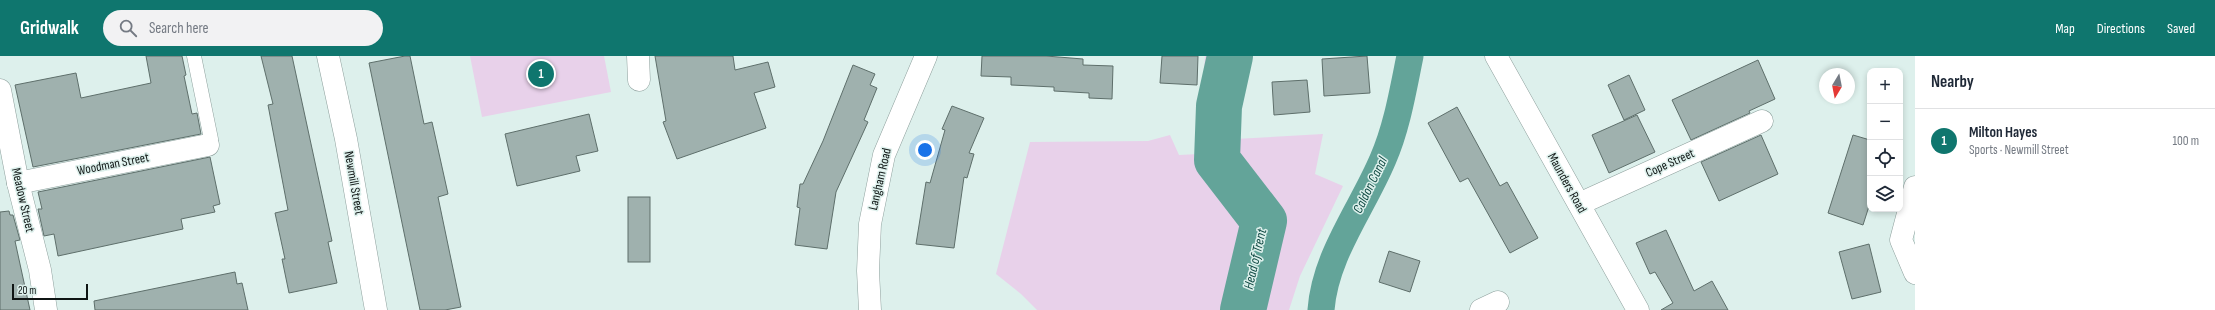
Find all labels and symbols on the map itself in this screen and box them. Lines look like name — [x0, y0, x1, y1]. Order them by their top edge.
pin: 1 — [528, 59, 554, 89]
north arrow — [1819, 68, 1855, 104]
your location — [915, 140, 935, 160]
street label: Cope Street — [1643, 145, 1697, 181]
street label: Langham Road — [865, 146, 895, 212]
street label: Woodman Street — [76, 149, 150, 179]
street label: Newmill Street — [341, 150, 367, 216]
street label: Maunders Road — [1544, 150, 1590, 216]
water label: Caldon Canal — [1349, 154, 1391, 216]
street label: Meadow Street — [8, 166, 38, 234]
water label: Head of Trent — [1240, 226, 1270, 291]
scale bar — [12, 282, 88, 301]

